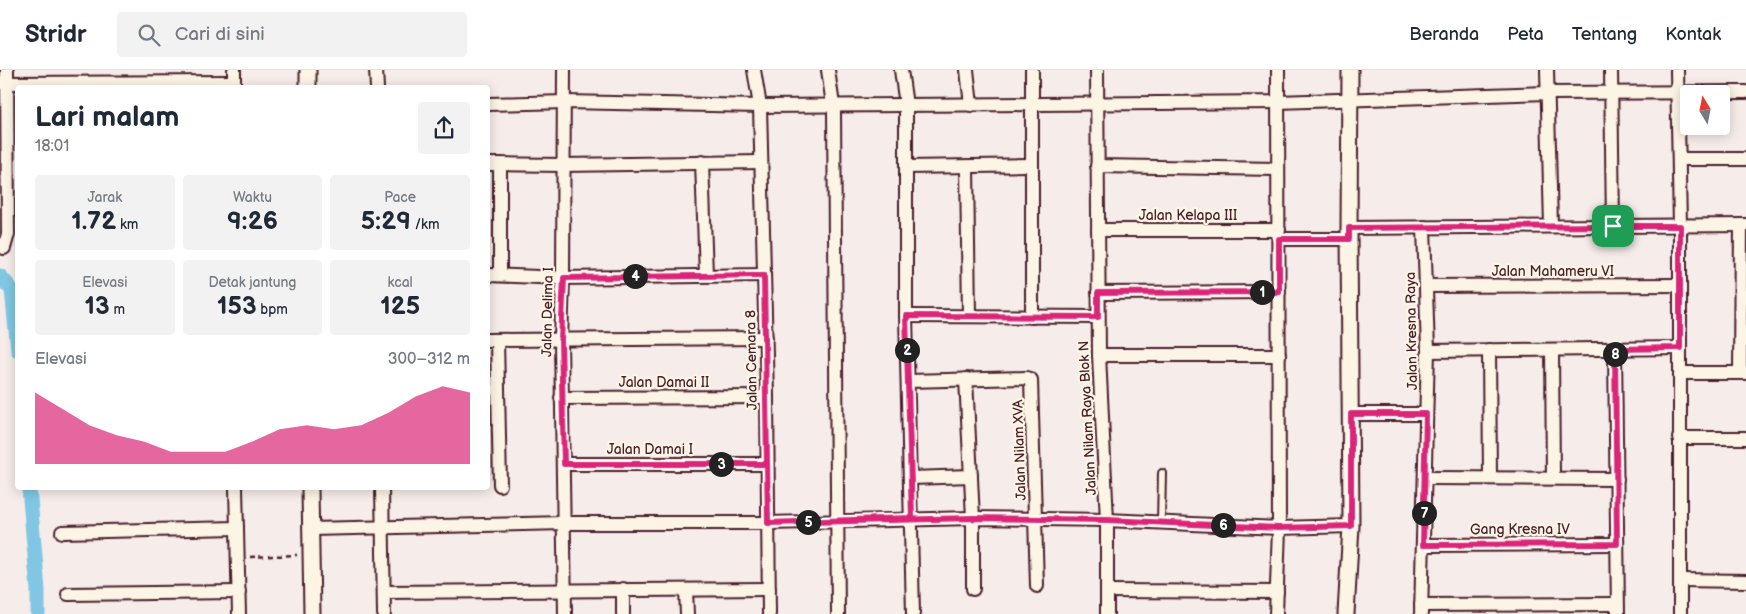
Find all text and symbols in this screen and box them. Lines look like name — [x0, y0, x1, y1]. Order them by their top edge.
search box — [117, 12, 467, 57]
text: Stridr — [25, 20, 87, 49]
icon: search — [135, 21, 163, 49]
text: Cari di sini — [175, 23, 265, 46]
text: Beranda — [1409, 24, 1479, 45]
text: Peta — [1507, 24, 1544, 45]
text: Tentang — [1572, 24, 1637, 45]
text: Kontak — [1665, 24, 1721, 45]
north arrow — [1680, 85, 1730, 135]
map controls — [1680, 85, 1730, 135]
text: Lari malam — [35, 101, 179, 134]
button: share — [418, 102, 470, 154]
text: 18:01 — [35, 137, 69, 156]
text: Jarak — [88, 189, 122, 206]
text: Waktu — [233, 189, 272, 206]
text: Pace — [384, 189, 416, 206]
pin — [1592, 205, 1634, 247]
text: 1.72 — [71, 206, 116, 237]
text: 9:26 — [227, 206, 278, 237]
text: 5:29 — [361, 206, 411, 237]
street label: Jalan Kelapa III — [1139, 207, 1237, 224]
icon: arrive — [1599, 212, 1627, 240]
text: km — [116, 216, 138, 233]
text: /km — [411, 216, 439, 233]
street label: Jalan Mahameru VI — [1492, 263, 1614, 280]
pin: 4 — [622, 264, 648, 288]
street label: Jalan Delima I — [538, 267, 557, 357]
text: 4 — [631, 268, 640, 285]
street label: Jalan Kresna Raya — [1402, 272, 1421, 390]
text: Elevasi — [82, 274, 127, 291]
text: Detak jantung — [209, 274, 296, 291]
text: kcal — [388, 274, 413, 291]
pin: 1 — [1250, 280, 1274, 304]
text: 1 — [1260, 284, 1265, 301]
text: 13 — [85, 291, 110, 322]
text: 153 — [217, 291, 257, 322]
text: 125 — [380, 291, 420, 322]
text: m — [110, 301, 125, 318]
text: bpm — [257, 301, 288, 318]
street label: Jalan Cemara 8 — [742, 310, 761, 410]
pin: 2 — [894, 338, 920, 362]
street label: Jalan Nilam Raya Blok N — [1075, 340, 1100, 496]
text: 2 — [903, 342, 912, 359]
pin: 8 — [1602, 342, 1628, 366]
text: 8 — [1611, 346, 1620, 363]
text: Elevasi — [35, 350, 87, 369]
text: 300–312 m — [388, 350, 470, 369]
street label: Jalan Damai II — [619, 374, 709, 391]
street label: Jalan Nilam XVA — [1009, 399, 1030, 501]
street label: Jalan Damai I — [607, 441, 693, 458]
pin: 3 — [708, 452, 734, 476]
text: 3 — [717, 456, 726, 473]
pin: 7 — [1412, 500, 1436, 526]
text: 7 — [1421, 505, 1428, 522]
pin: 5 — [796, 510, 820, 534]
pin: 6 — [1210, 512, 1236, 538]
text: 5 — [804, 514, 813, 531]
text: 6 — [1219, 517, 1228, 534]
street label: Gang Kresna IV — [1470, 521, 1570, 538]

